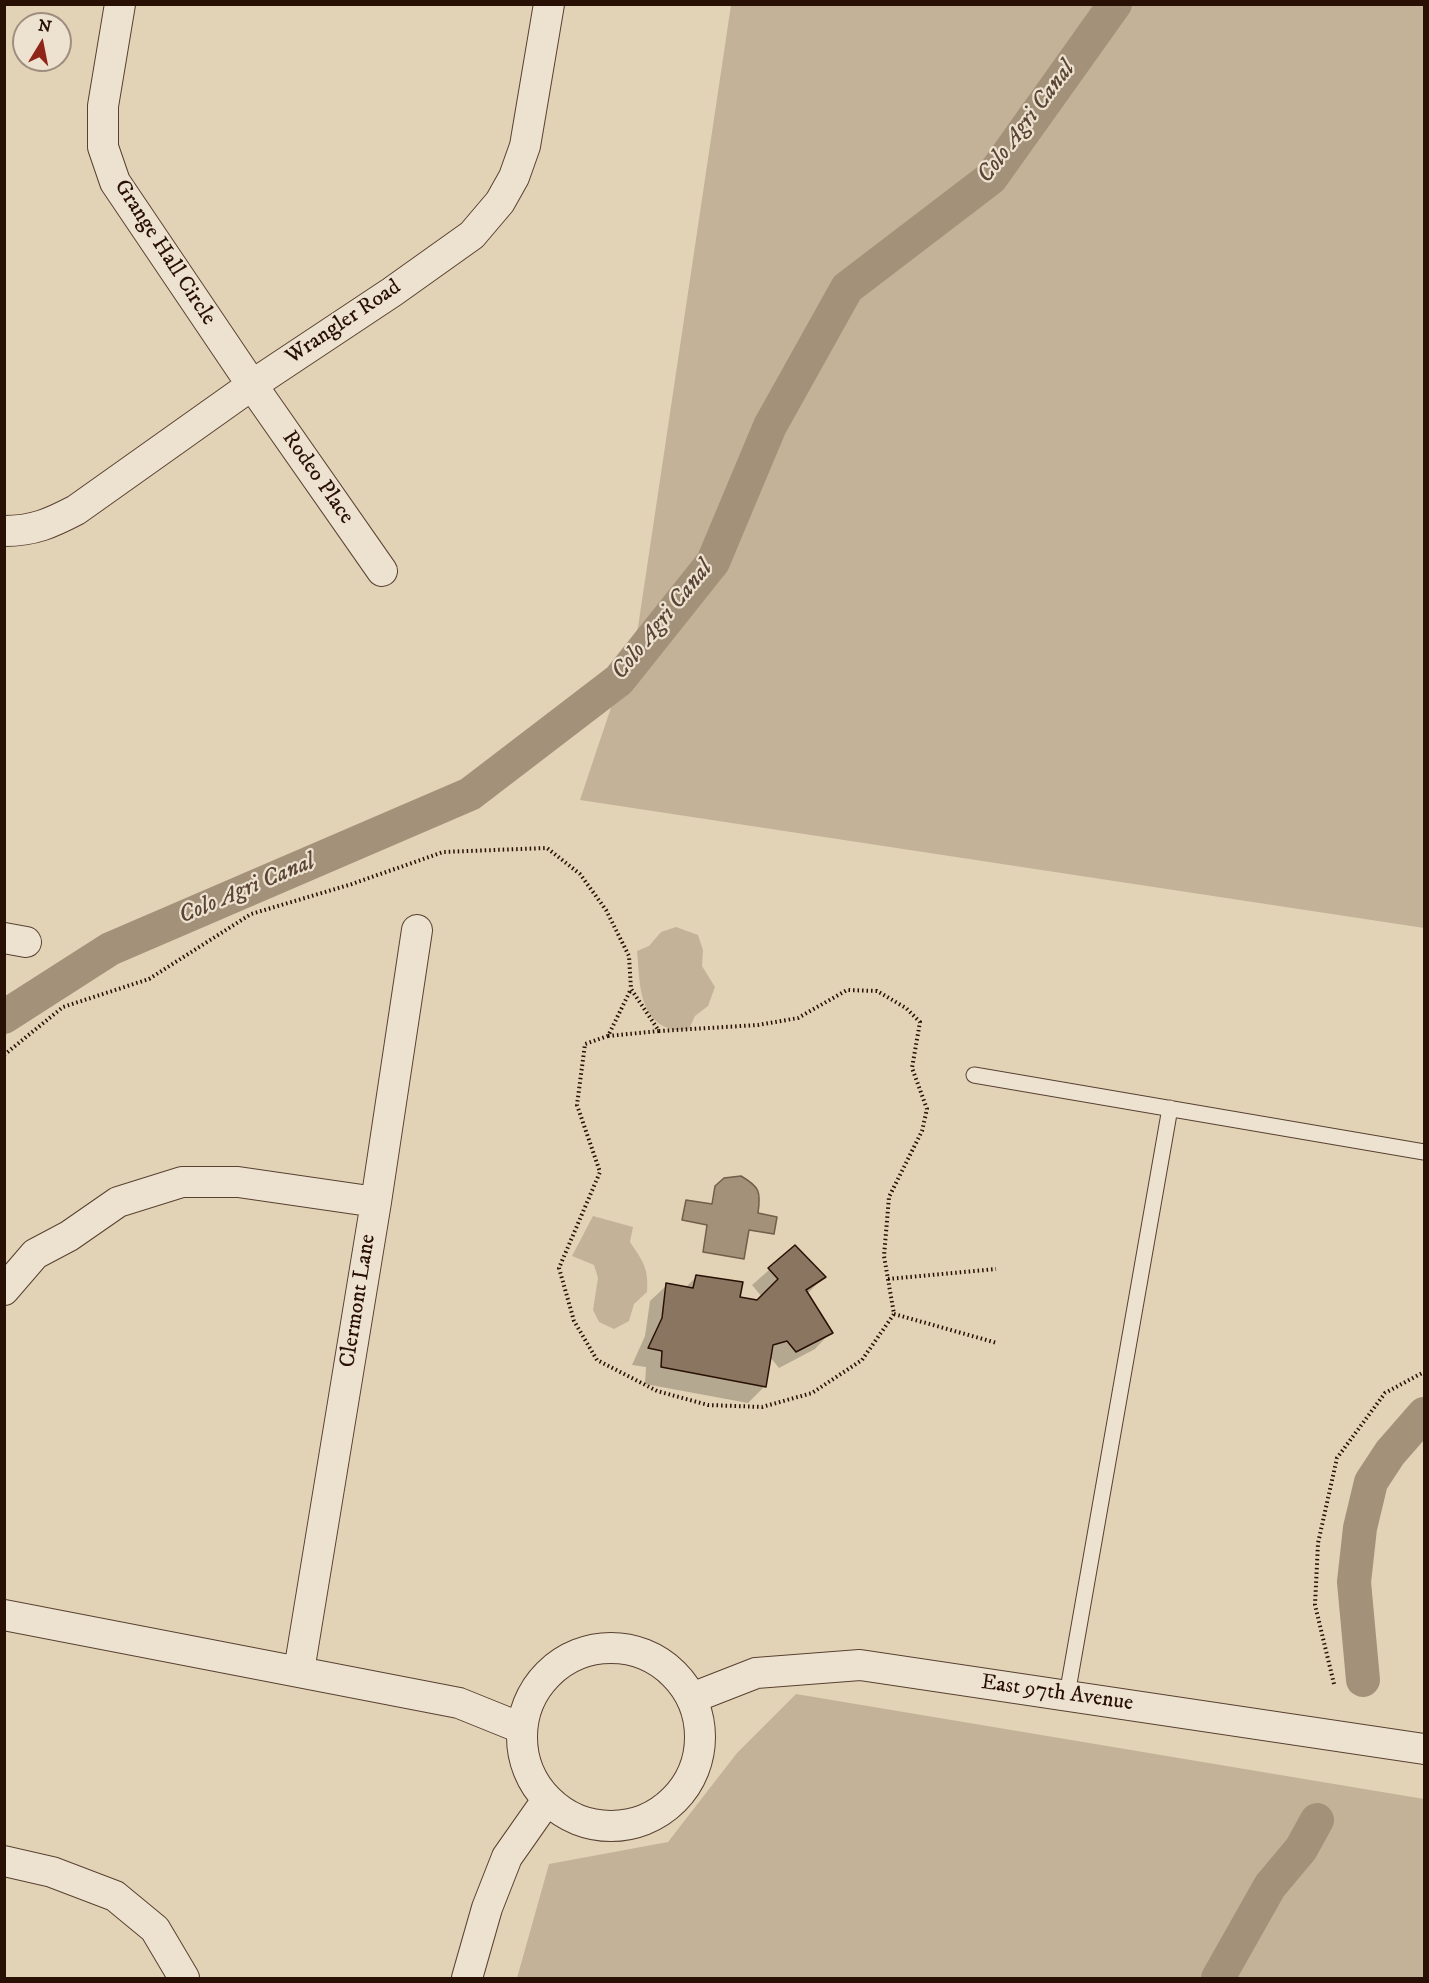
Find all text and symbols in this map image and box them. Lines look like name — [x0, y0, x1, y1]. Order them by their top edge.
north arrow — [12, 12, 72, 72]
text: N — [37, 15, 53, 37]
water label: Colo Agri Canal — [972, 56, 1082, 190]
street label: Grange Hall Circle — [107, 175, 221, 331]
street label: Wrangler Road — [282, 275, 406, 371]
street label: Rodeo Place — [275, 426, 359, 530]
water label: Colo Agri Canal — [606, 556, 720, 686]
water label: Colo Agri Canal — [175, 848, 319, 932]
street label: Clermont Lane — [335, 1233, 383, 1369]
street label: East 97th Avenue — [979, 1670, 1135, 1718]

